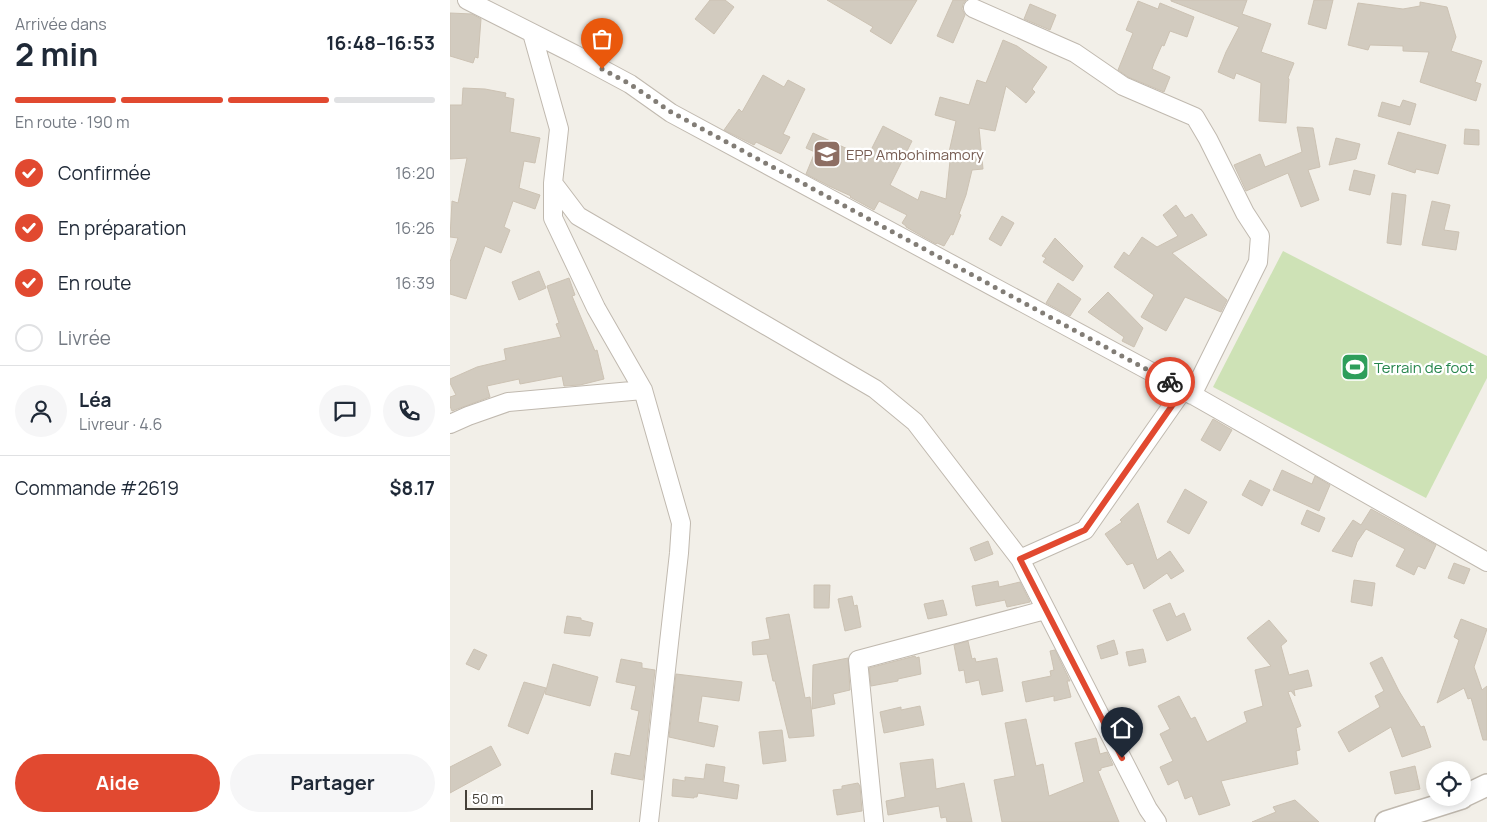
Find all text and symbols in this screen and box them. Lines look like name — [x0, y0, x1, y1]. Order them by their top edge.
text: Arrivée dans — [15, 13, 107, 35]
pin — [581, 18, 623, 69]
icon: bag — [588, 25, 616, 53]
text: 16:48–16:53 — [326, 30, 435, 56]
text: 2 min — [15, 32, 98, 76]
text: En route · 190 m — [15, 111, 130, 133]
school or university icon: EPP Ambohimamory — [812, 139, 842, 169]
place label: EPP Ambohimamory — [846, 144, 984, 165]
icon: check — [15, 159, 43, 187]
text: Confirmée — [58, 160, 151, 186]
text: 16:20 — [395, 162, 435, 184]
icon: check — [15, 214, 43, 242]
text: En préparation — [58, 215, 186, 241]
text: 16:26 — [395, 217, 435, 239]
icon: check — [15, 269, 43, 297]
text: En route — [58, 270, 131, 296]
text: 16:39 — [395, 272, 435, 294]
text: Livrée — [58, 325, 111, 351]
sports icon: Terrain de foot — [1340, 352, 1370, 382]
courier — [1145, 357, 1195, 407]
place label: Terrain de foot — [1374, 357, 1474, 378]
icon: bike — [1156, 368, 1184, 396]
button: person — [15, 385, 67, 437]
button: chat — [319, 385, 371, 437]
button: phone — [383, 385, 435, 437]
text: Léa — [79, 387, 111, 413]
text: Livreur · 4.6 — [79, 413, 162, 435]
text: Commande #2619 — [15, 475, 179, 501]
text: $8.17 — [389, 475, 435, 501]
pin — [1101, 707, 1143, 758]
icon: home — [1108, 714, 1136, 742]
button: Aide — [15, 754, 220, 812]
button: Partager — [230, 754, 435, 812]
map controls — [1426, 761, 1471, 806]
button: locate — [1426, 761, 1471, 806]
scale bar — [465, 787, 592, 810]
text: 50 m — [472, 789, 503, 808]

